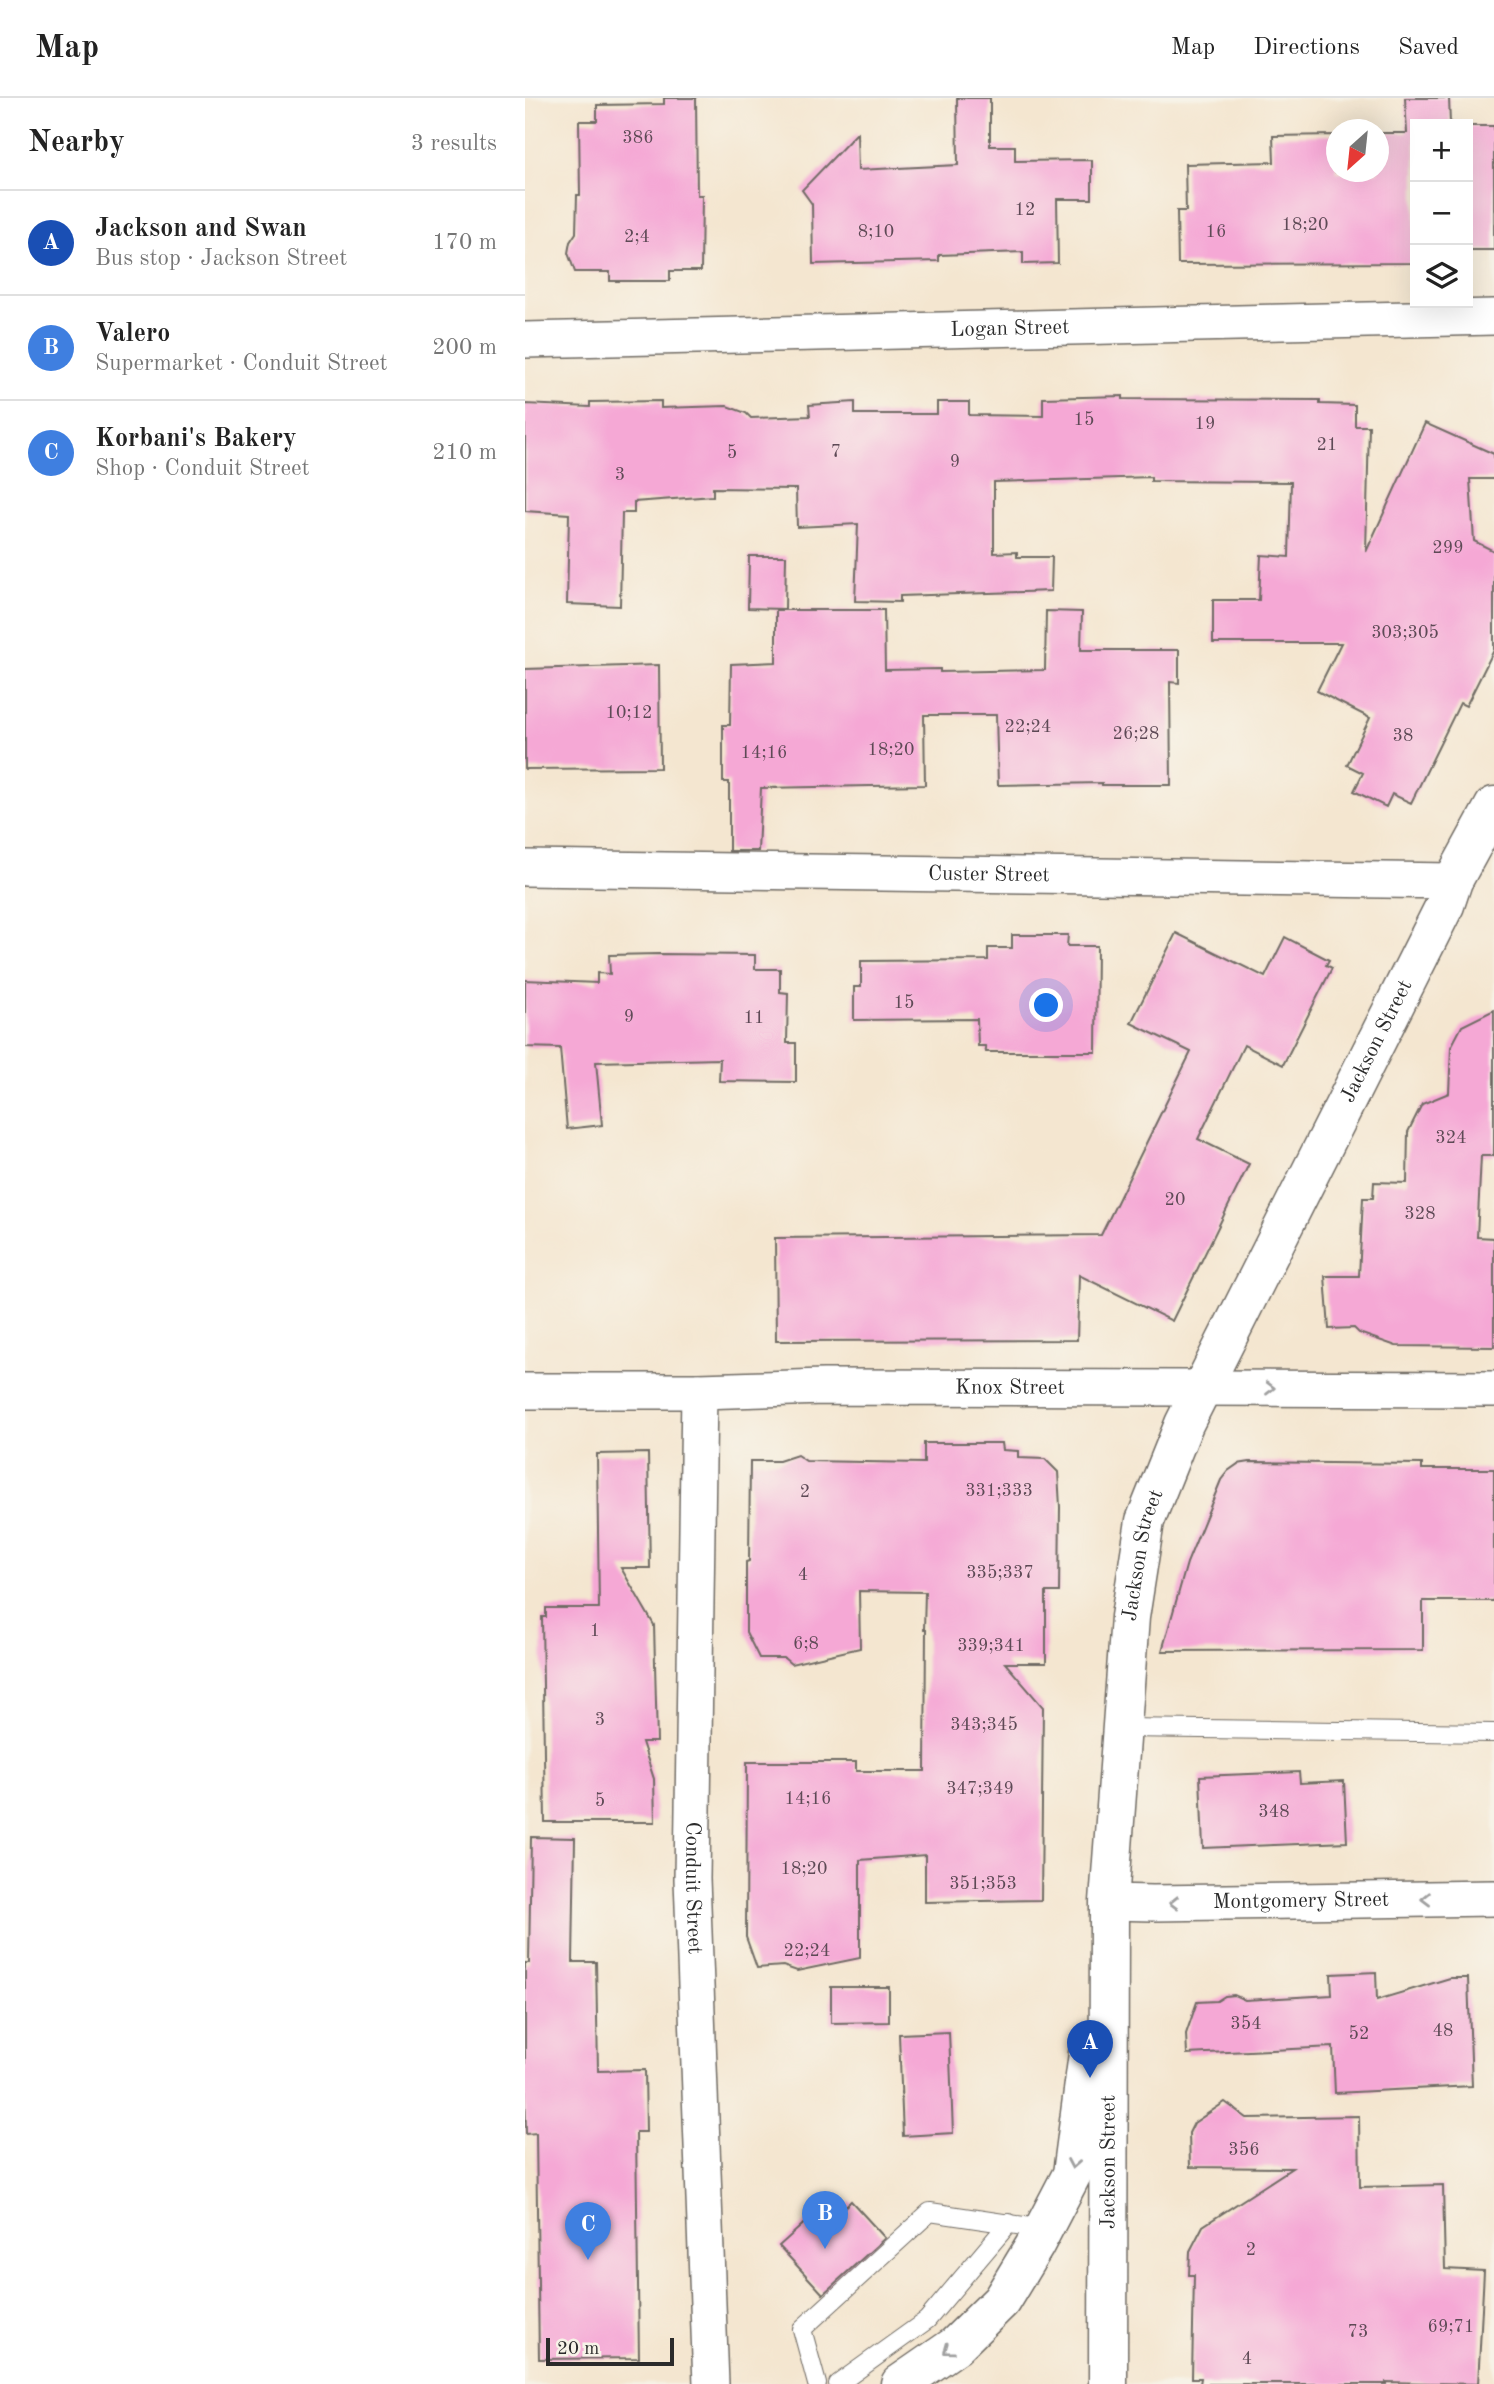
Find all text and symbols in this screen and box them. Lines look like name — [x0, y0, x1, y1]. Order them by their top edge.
text: Map — [35, 32, 99, 65]
text: Map — [1171, 36, 1215, 60]
text: Directions — [1253, 36, 1360, 60]
text: Saved — [1398, 36, 1459, 60]
north arrow — [1326, 119, 1389, 182]
map controls — [1410, 119, 1473, 308]
button: + — [1410, 119, 1473, 182]
text: Nearby — [28, 128, 125, 158]
house number: 386 — [622, 129, 654, 147]
text: 3 results — [411, 132, 497, 155]
button: − — [1410, 182, 1473, 245]
house number: 12 — [1015, 201, 1035, 219]
text: Jackson and Swan — [95, 216, 307, 242]
house number: 18;20 — [1282, 216, 1328, 234]
house number: 8;10 — [858, 223, 894, 241]
house number: 16 — [1206, 223, 1226, 241]
house number: 2;4 — [624, 228, 650, 246]
text: A — [42, 231, 60, 254]
text: 170 m — [432, 231, 497, 254]
button: layers — [1410, 245, 1473, 308]
text: Bus stop · Jackson Street — [95, 247, 347, 270]
street label: Logan Street — [950, 317, 1070, 340]
text: Valero — [95, 321, 170, 347]
text: B — [43, 336, 59, 359]
text: 200 m — [432, 336, 497, 359]
text: Supermarket · Conduit Street — [95, 352, 388, 375]
house number: 15 — [1074, 411, 1094, 429]
house number: 19 — [1195, 415, 1215, 433]
text: Korbani's Bakery — [95, 426, 297, 452]
house number: 21 — [1317, 436, 1337, 454]
text: C — [43, 441, 59, 464]
text: 210 m — [432, 441, 497, 464]
house number: 7 — [831, 443, 841, 461]
house number: 5 — [727, 444, 737, 462]
house number: 9 — [950, 453, 960, 471]
text: Shop · Conduit Street — [95, 457, 310, 480]
house number: 3 — [615, 466, 625, 484]
house number: 299 — [1432, 539, 1464, 557]
house number: 303;305 — [1371, 624, 1439, 642]
house number: 10;12 — [606, 704, 652, 722]
house number: 22;24 — [1005, 718, 1051, 736]
house number: 26;28 — [1113, 725, 1159, 743]
house number: 38 — [1393, 727, 1413, 745]
house number: 18;20 — [868, 741, 914, 759]
house number: 14;16 — [741, 744, 787, 762]
street label: Custer Street — [928, 863, 1050, 886]
street label: Jackson Street — [1337, 976, 1416, 1106]
your location — [1029, 988, 1063, 1022]
house number: 15 — [894, 994, 914, 1012]
house number: 9 — [624, 1008, 634, 1026]
house number: 11 — [744, 1009, 764, 1027]
house number: 324 — [1435, 1129, 1467, 1147]
house number: 20 — [1165, 1191, 1185, 1209]
house number: 328 — [1404, 1205, 1436, 1223]
street label: Knox Street — [955, 1377, 1065, 1398]
one-way arrow — [1266, 1380, 1276, 1396]
house number: 331;333 — [965, 1482, 1033, 1500]
house number: 2 — [800, 1483, 810, 1501]
street label: Jackson Street — [1119, 1486, 1167, 1622]
house number: 335;337 — [966, 1564, 1034, 1582]
house number: 4 — [798, 1566, 808, 1584]
house number: 1 — [590, 1622, 600, 1640]
house number: 6;8 — [793, 1635, 819, 1653]
house number: 339;341 — [957, 1637, 1025, 1655]
house number: 3 — [595, 1711, 605, 1729]
house number: 343;345 — [950, 1716, 1018, 1734]
house number: 347;349 — [946, 1780, 1014, 1798]
house number: 14;16 — [785, 1790, 831, 1808]
house number: 5 — [595, 1792, 605, 1810]
house number: 348 — [1258, 1803, 1290, 1821]
street label: Conduit Street — [681, 1821, 705, 1955]
house number: 18;20 — [781, 1860, 827, 1878]
house number: 351;353 — [949, 1875, 1017, 1893]
street label: Montgomery Street — [1213, 1889, 1389, 1913]
one-way arrow — [1420, 1891, 1431, 1907]
one-way arrow — [1168, 1895, 1179, 1911]
house number: 22;24 — [784, 1942, 830, 1960]
house number: 354 — [1230, 2015, 1262, 2033]
pin: A — [1067, 2020, 1113, 2078]
house number: 48 — [1433, 2022, 1453, 2040]
house number: 52 — [1349, 2025, 1369, 2043]
street label: Jackson Street — [1098, 2095, 1119, 2229]
house number: 356 — [1228, 2141, 1260, 2159]
one-way arrow — [1066, 2158, 1081, 2170]
pin: B — [802, 2191, 848, 2249]
pin: C — [565, 2202, 611, 2260]
house number: 2 — [1246, 2241, 1256, 2259]
house number: 69;71 — [1428, 2318, 1474, 2336]
house number: 73 — [1348, 2323, 1368, 2341]
scale bar — [546, 2335, 674, 2367]
text: 20 m — [557, 2340, 599, 2359]
one-way arrow — [943, 2342, 956, 2354]
house number: 4 — [1242, 2350, 1252, 2368]

